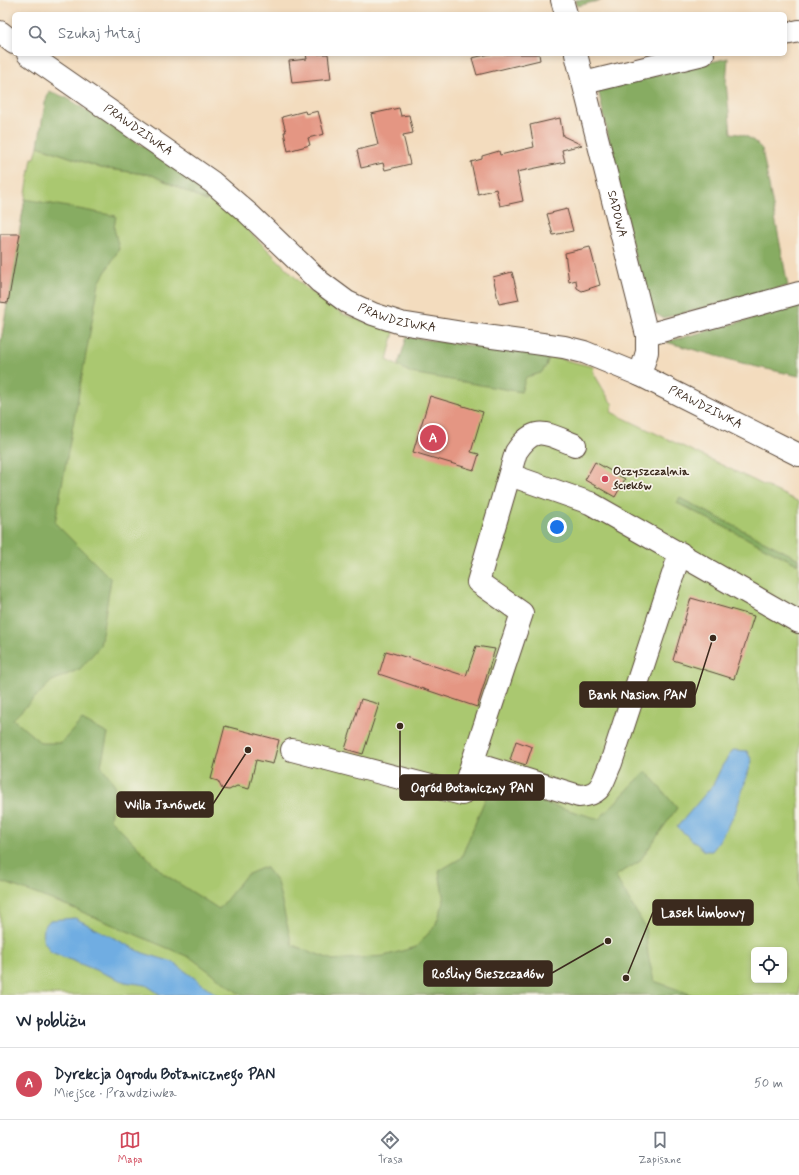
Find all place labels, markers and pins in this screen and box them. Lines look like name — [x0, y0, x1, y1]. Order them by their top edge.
pin: A — [420, 423, 446, 453]
place label: Oczyszczalnia ścieków — [612, 464, 690, 494]
marker: Oczyszczalnia ścieków — [600, 474, 610, 484]
callout: Bank Nasion PAN — [580, 682, 695, 707]
callout: Ogród Botaniczny PAN — [400, 775, 544, 800]
callout: Willa Janówek — [117, 792, 213, 817]
callout: Lasek limbowy — [653, 900, 753, 925]
callout: Rośliny Bieszczadów — [424, 961, 552, 986]

